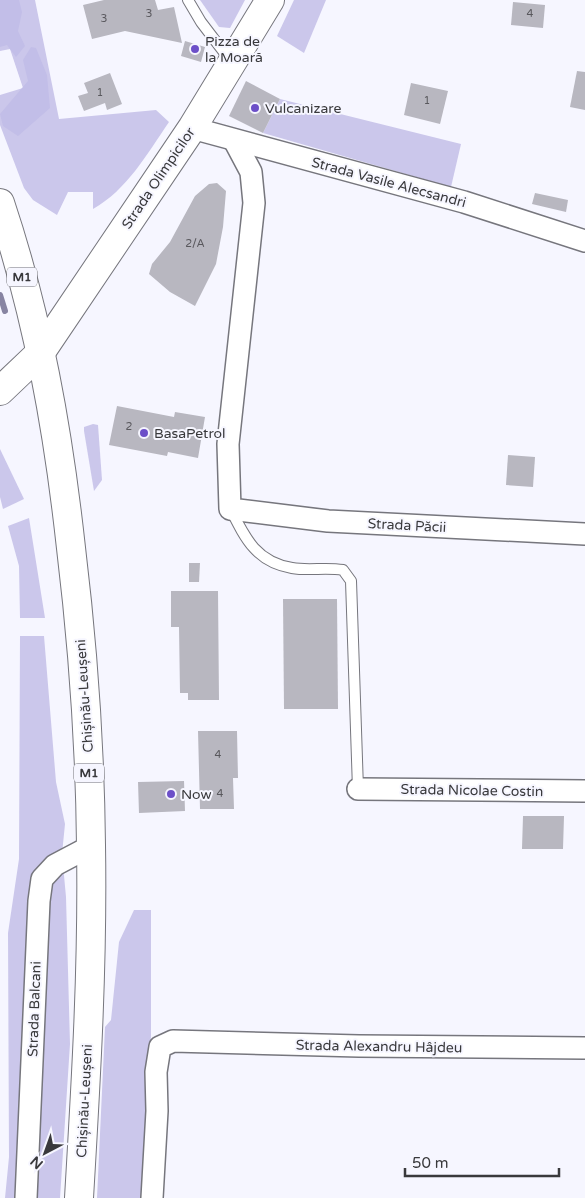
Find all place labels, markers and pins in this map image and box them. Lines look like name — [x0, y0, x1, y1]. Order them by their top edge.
place label: Pizza de la Moară — [205, 33, 263, 66]
marker: Pizza de la Moară — [189, 43, 201, 55]
place label: Vulcanizare — [265, 100, 341, 117]
marker: Vulcanizare — [249, 102, 261, 114]
place label: BasaPetrol — [154, 425, 226, 442]
marker: BasaPetrol — [138, 427, 150, 439]
place label: Now — [181, 786, 212, 803]
marker: Now — [165, 788, 177, 800]

